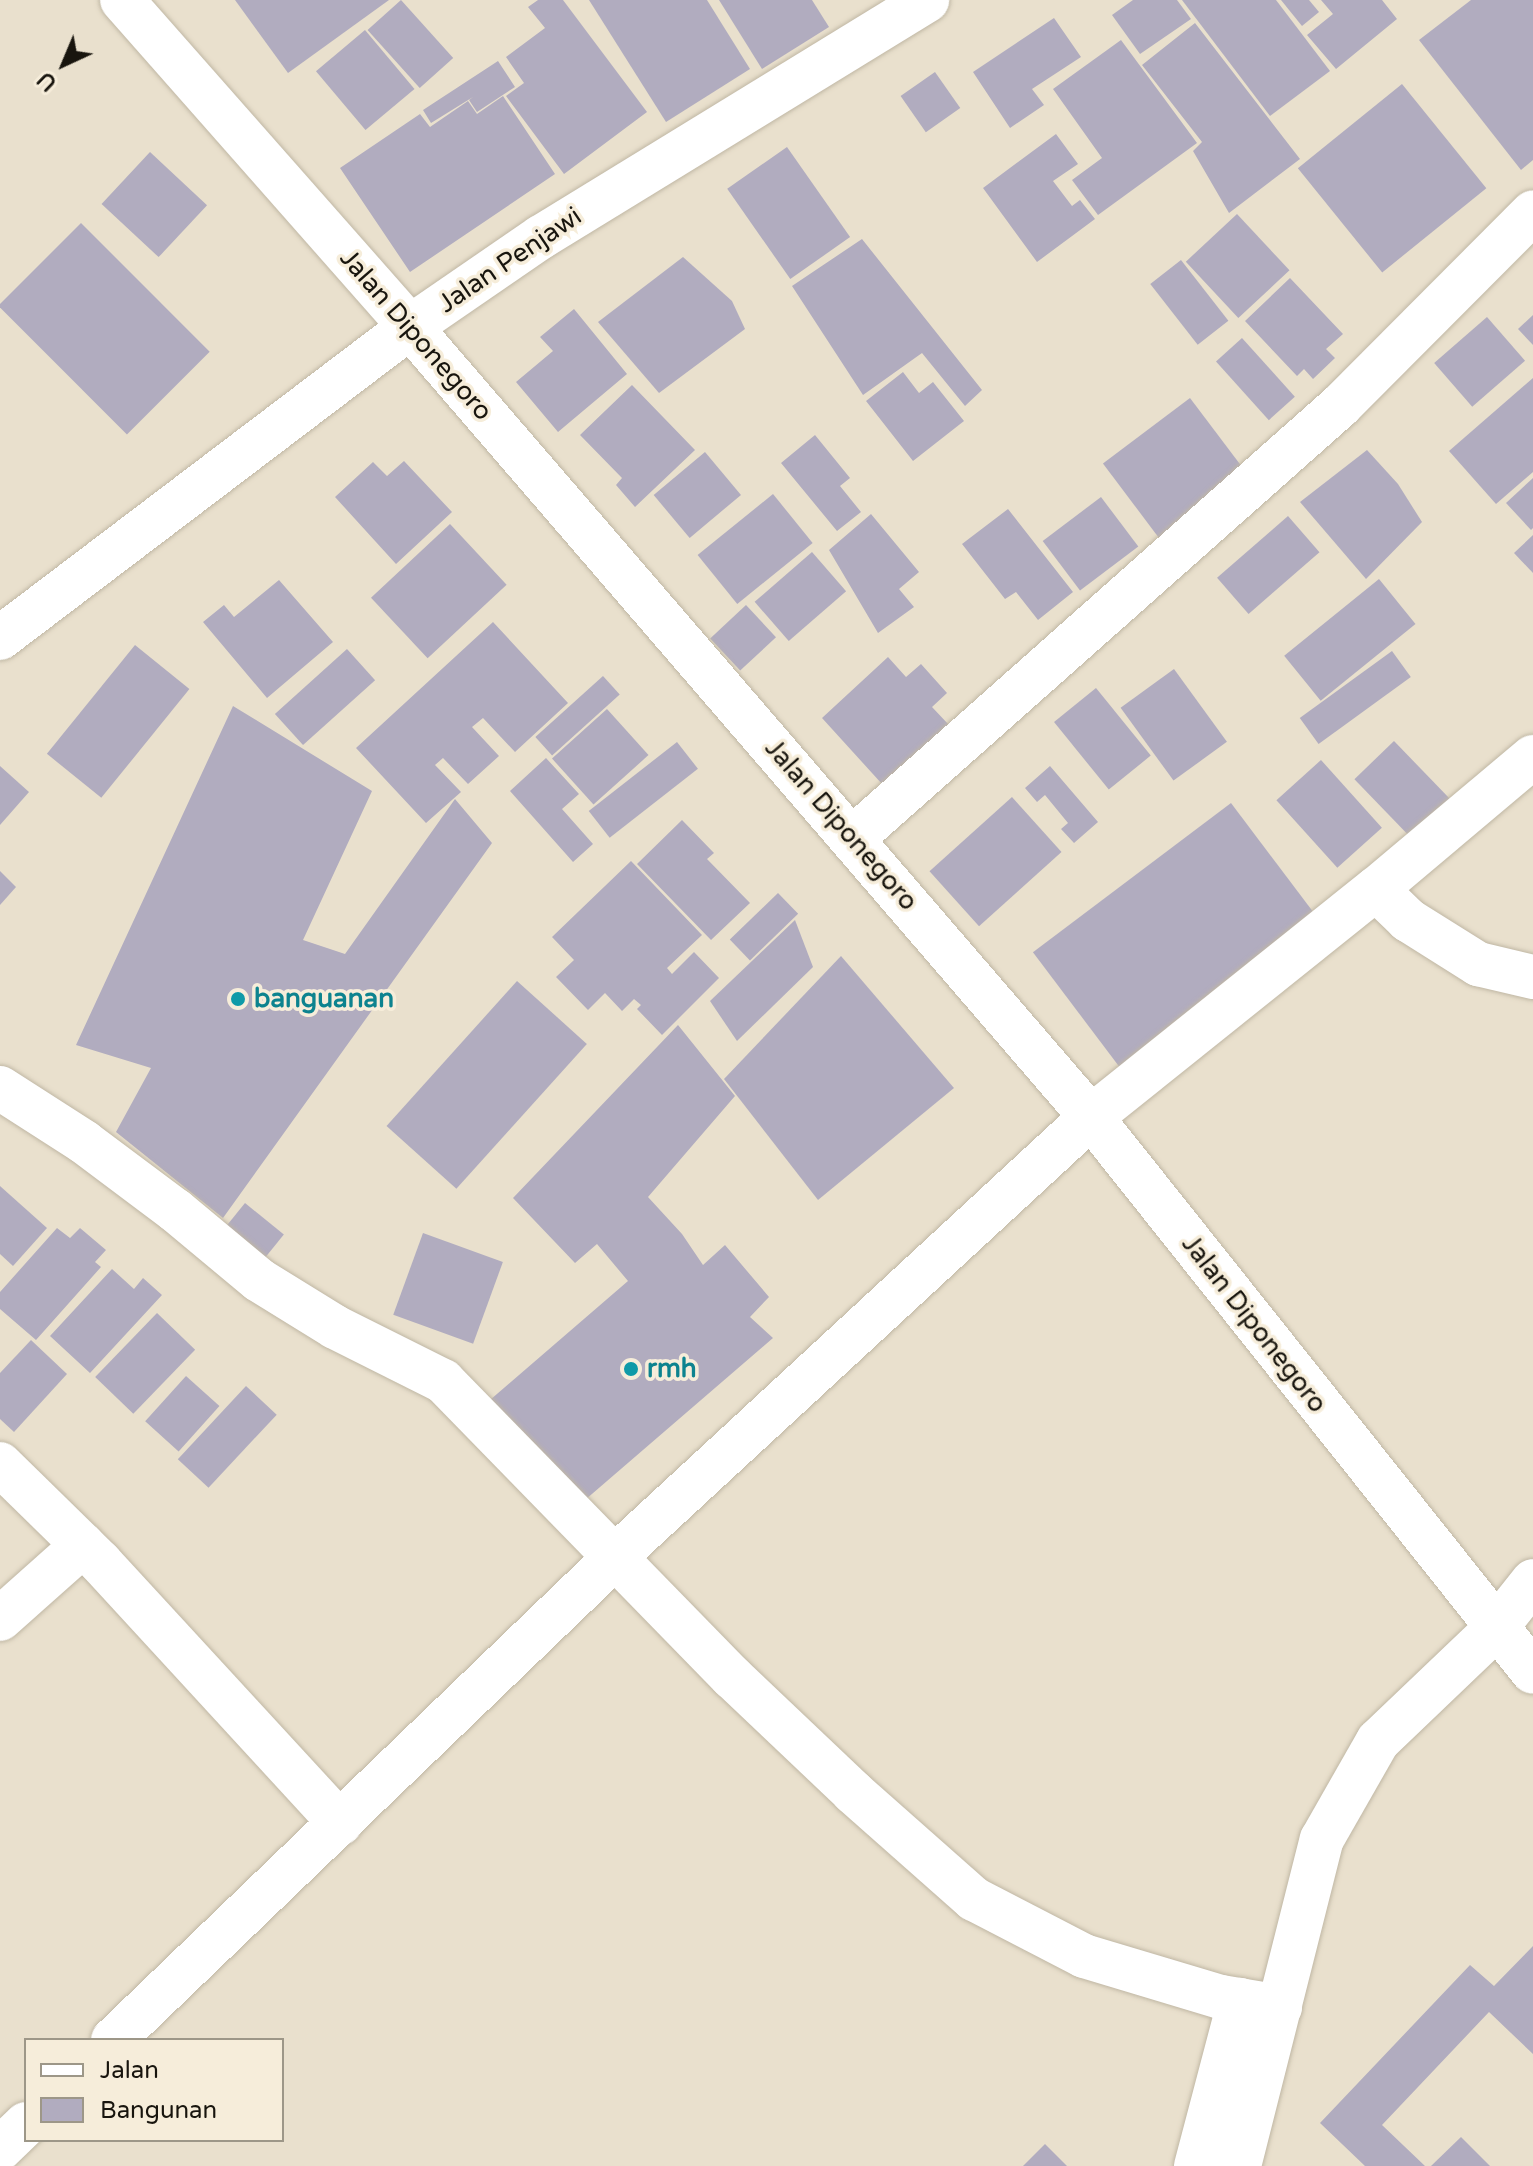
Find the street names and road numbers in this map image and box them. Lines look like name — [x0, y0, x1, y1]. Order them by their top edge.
street label: Jalan Penjawi — [432, 201, 588, 319]
street label: Jalan Diponegoro — [333, 243, 499, 427]
street label: Jalan Diponegoro — [758, 733, 924, 917]
street label: Jalan Diponegoro — [1175, 1229, 1333, 1419]

